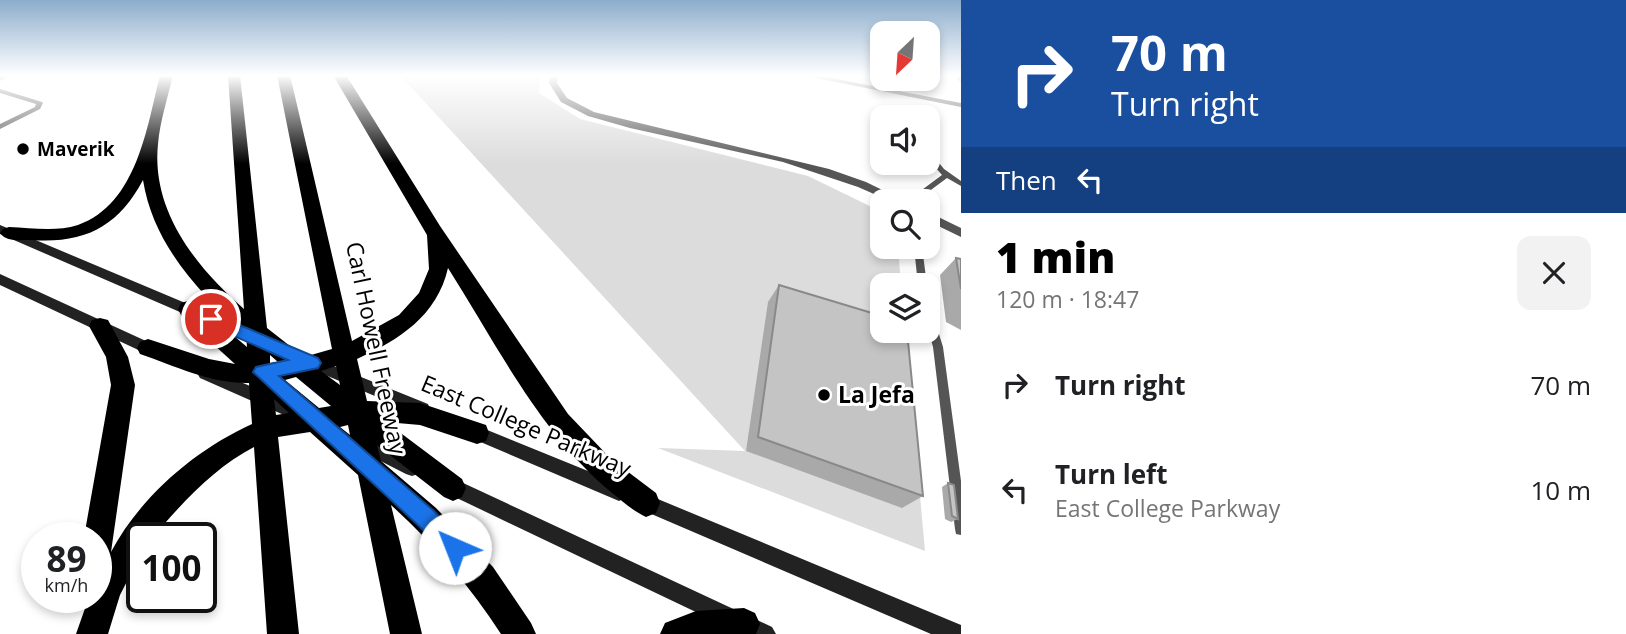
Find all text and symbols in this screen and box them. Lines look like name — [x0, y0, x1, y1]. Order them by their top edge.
text: 70 m — [1111, 19, 1228, 85]
north arrow — [870, 21, 940, 91]
map controls — [870, 21, 940, 343]
icon: right — [996, 28, 1087, 119]
text: Turn right — [1111, 82, 1259, 125]
button: sound — [870, 105, 940, 175]
place label: Maverik — [37, 136, 115, 162]
marker: Maverik — [15, 141, 31, 157]
icon: left — [1071, 161, 1109, 199]
text: Then — [996, 162, 1057, 198]
button: search — [870, 189, 940, 259]
text: 1 min — [996, 228, 1115, 285]
button: close — [1517, 236, 1591, 310]
street label: Carl Howell Freeway — [339, 238, 415, 458]
button: layers — [870, 273, 940, 343]
text: 120 m · 18:47 — [996, 283, 1139, 315]
pin — [181, 289, 241, 349]
icon: arrive — [192, 300, 230, 338]
street label: East College Parkway — [417, 366, 637, 484]
icon: right — [996, 366, 1034, 404]
text: Turn right — [1055, 367, 1186, 403]
text: 70 m — [1530, 367, 1591, 403]
place label: La Jefa — [838, 378, 915, 410]
marker: La Jefa — [816, 387, 832, 403]
text: Turn left — [1055, 456, 1167, 492]
icon: left — [996, 471, 1034, 509]
text: 10 m — [1530, 472, 1591, 508]
text: East College Parkway — [1055, 492, 1280, 524]
position arrow — [418, 511, 492, 585]
speed limit sign: 100 — [126, 522, 217, 613]
text: 89 — [46, 535, 87, 582]
text: km/h — [45, 573, 88, 597]

